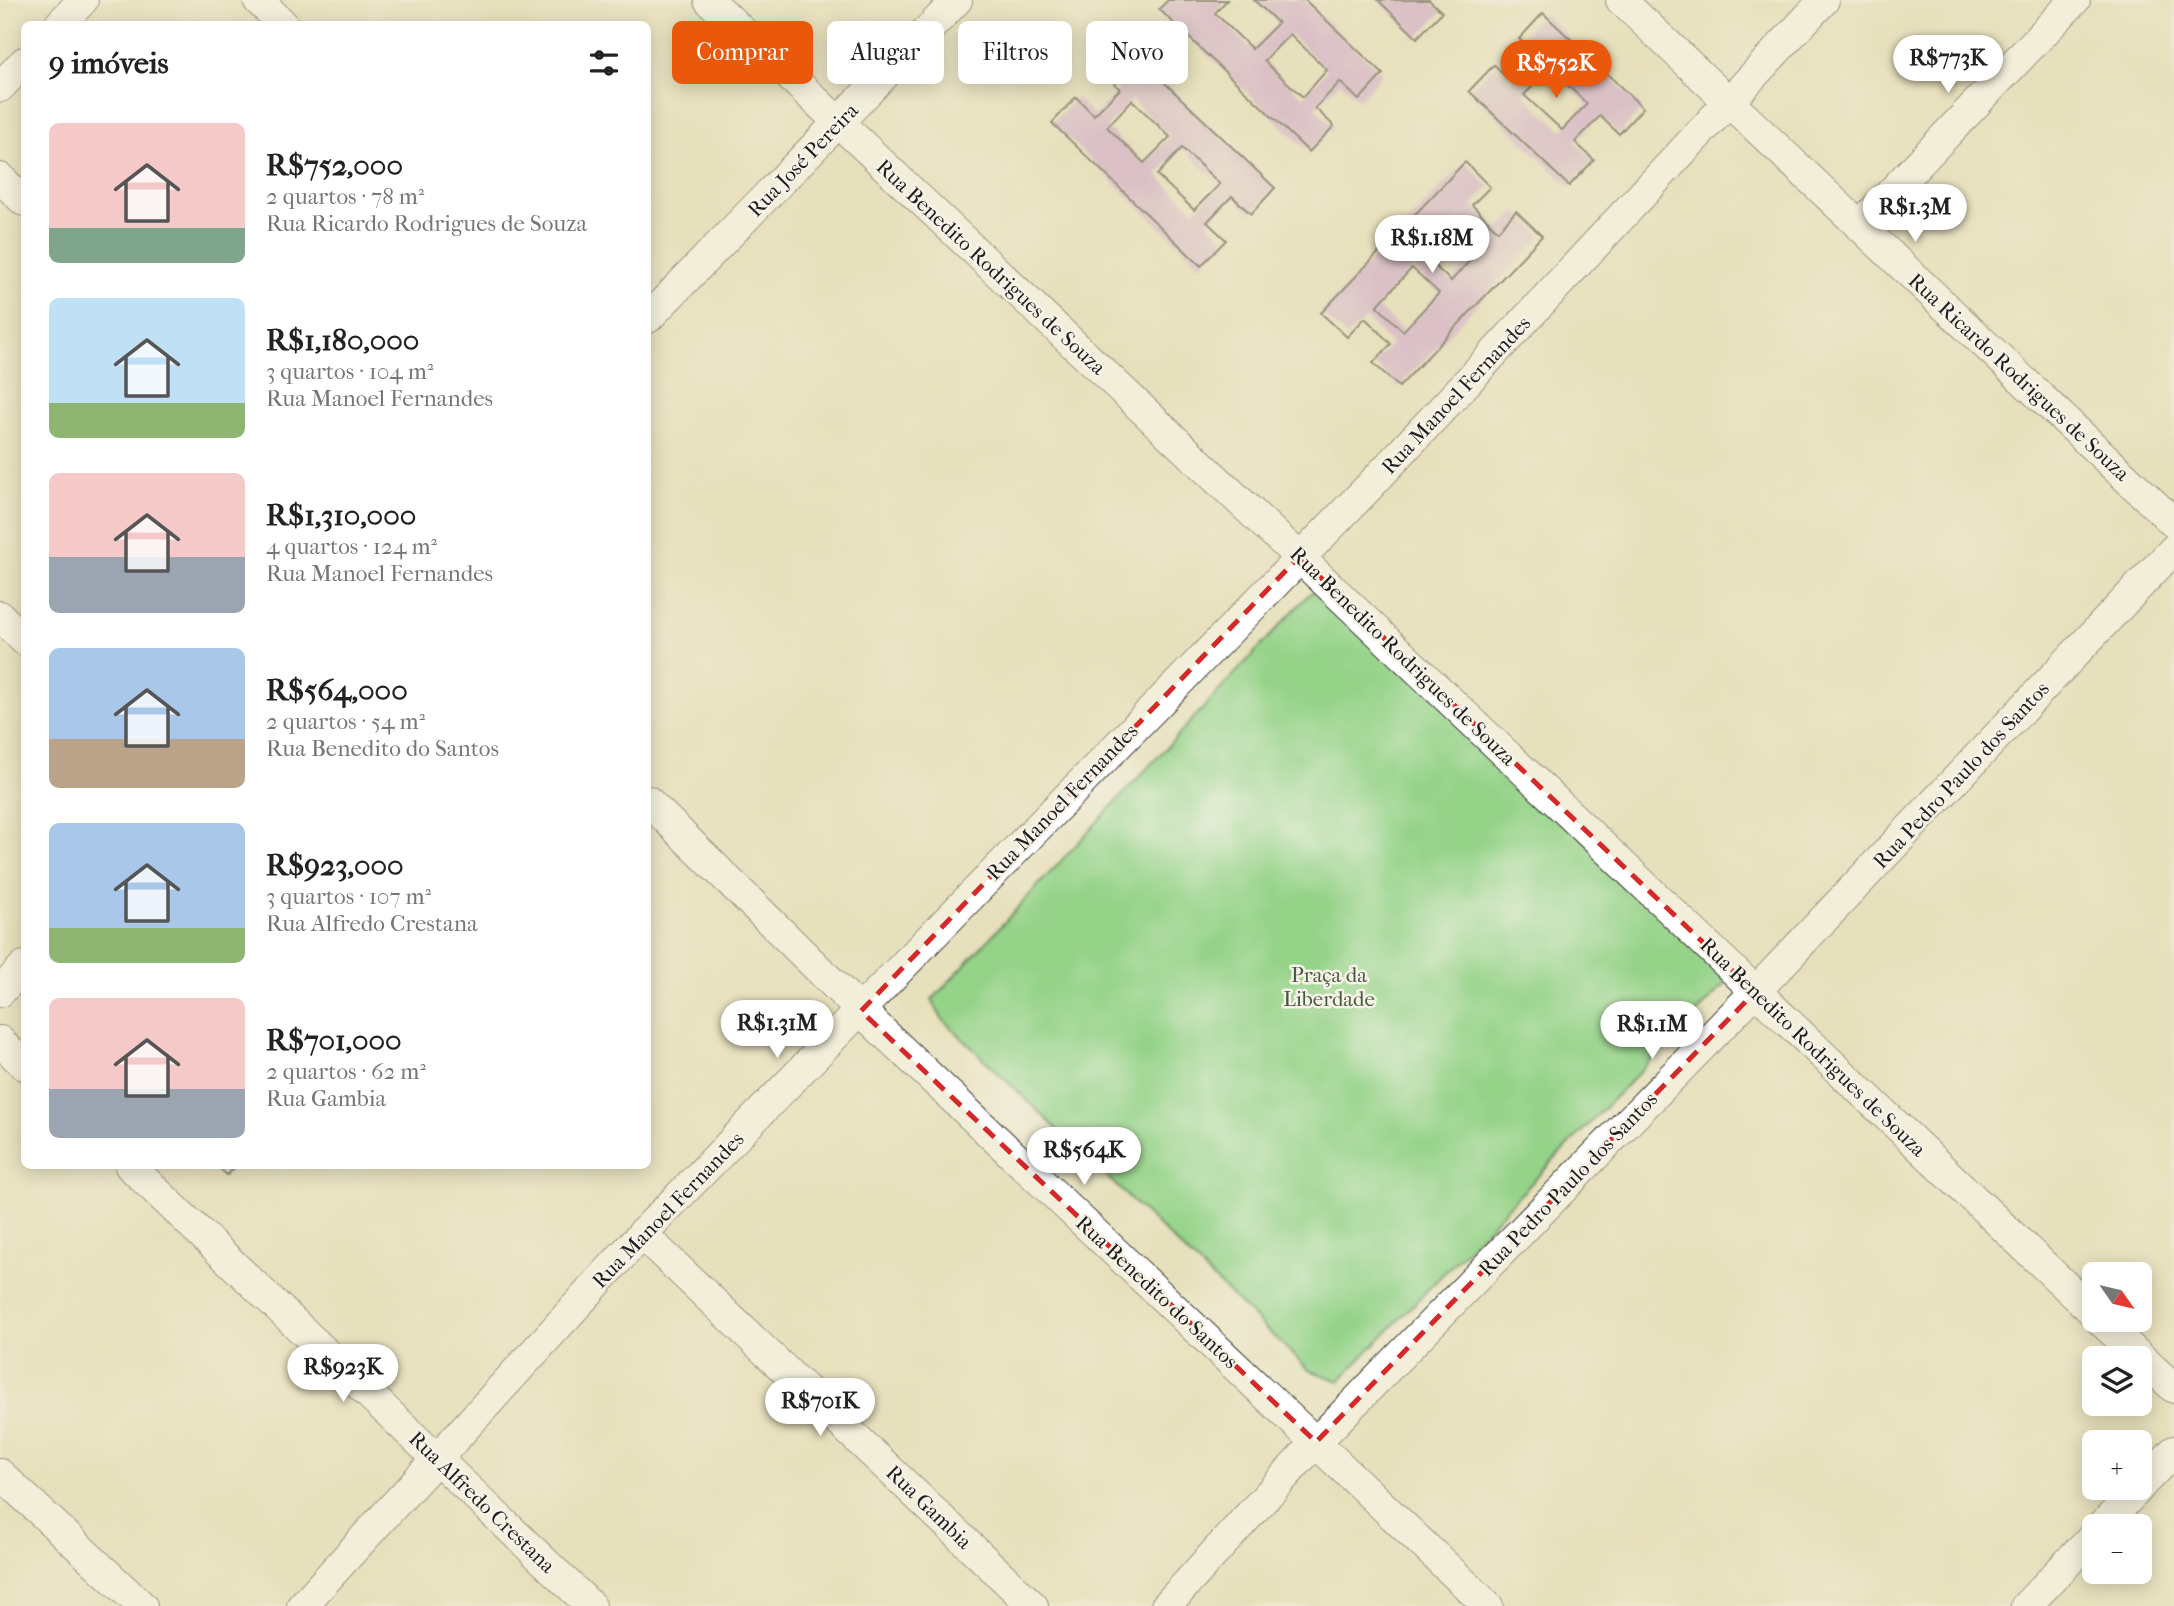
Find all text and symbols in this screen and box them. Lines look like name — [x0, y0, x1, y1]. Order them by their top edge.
chip: Comprar — [672, 21, 813, 84]
chip: Alugar — [827, 21, 944, 84]
chip: Filtros — [958, 21, 1072, 84]
chip: Novo — [1086, 21, 1188, 84]
pin: R$773K — [1891, 36, 2005, 95]
pin: R$752K — [1499, 41, 1613, 100]
icon: filters — [585, 44, 623, 82]
text: R$773K — [1909, 44, 1987, 71]
text: 9 imóveis — [49, 46, 169, 81]
text: R$752K — [1517, 49, 1595, 76]
street label: Rua José Pereira — [743, 98, 863, 222]
text: R$752,000 — [266, 148, 403, 183]
icon: home — [105, 151, 189, 235]
street label: Rua Benedito Rodrigues de Souza — [872, 154, 1111, 380]
text: 2 quartos · 78 m² — [266, 183, 424, 210]
pin: R$1.3M — [1858, 184, 1972, 244]
text: R$1.3M — [1879, 193, 1951, 220]
text: Rua Ricardo Rodrigues de Souza — [266, 210, 587, 237]
pin: R$1.18M — [1367, 216, 1497, 275]
text: R$1.18M — [1391, 224, 1473, 251]
street label: Rua Ricardo Rodrigues de Souza — [1904, 268, 2135, 486]
street label: Rua Manoel Fernandes — [1377, 311, 1536, 479]
text: R$1,180,000 — [266, 323, 419, 358]
icon: home — [105, 326, 189, 410]
text: 3 quartos · 104 m² — [266, 358, 433, 385]
text: Rua Manoel Fernandes — [266, 385, 493, 412]
text: R$1,310,000 — [266, 498, 416, 533]
icon: home — [105, 501, 189, 585]
text: 4 quartos · 124 m² — [266, 533, 437, 560]
street label: Rua Benedito Rodrigues de Souza — [1285, 542, 1521, 771]
text: Rua Manoel Fernandes — [266, 560, 493, 587]
text: R$564,000 — [266, 673, 408, 708]
icon: home — [105, 676, 189, 760]
street label: Rua Pedro Paulo dos Santos — [1868, 676, 2054, 873]
text: 2 quartos · 54 m² — [266, 708, 425, 735]
street label: Rua Manoel Fernandes — [981, 719, 1143, 885]
text: Rua Benedito do Santos — [266, 735, 499, 762]
text: R$923,000 — [266, 848, 404, 883]
icon: home — [105, 851, 189, 935]
text: 3 quartos · 107 m² — [266, 883, 431, 910]
text: Rua Alfredo Crestana — [266, 910, 478, 937]
street label: Rua Benedito Rodrigues de Souza — [1695, 933, 1931, 1162]
park label: Praça da Liberdade — [1283, 963, 1375, 1011]
pin: R$1.31M — [712, 1000, 842, 1060]
pin: R$1.1M — [1595, 1002, 1709, 1061]
text: R$1.31M — [737, 1009, 817, 1036]
text: R$1.1M — [1616, 1010, 1688, 1037]
text: R$701,000 — [266, 1023, 402, 1058]
icon: home — [105, 1026, 189, 1110]
text: 2 quartos · 62 m² — [266, 1058, 426, 1085]
text: Rua Gambia — [266, 1085, 386, 1112]
street label: Rua Pedro Paulo dos Santos — [1474, 1087, 1662, 1281]
street label: Rua Manoel Fernandes — [587, 1127, 749, 1293]
pin: R$564K — [1027, 1128, 1141, 1187]
text: R$564K — [1043, 1136, 1125, 1163]
street label: Rua Benedito do Santos — [1071, 1211, 1243, 1373]
north arrow — [2082, 1262, 2152, 1332]
map controls — [2082, 1262, 2152, 1584]
pin: R$923K — [286, 1344, 400, 1404]
button: layers — [2082, 1346, 2152, 1416]
text: R$923K — [303, 1353, 383, 1380]
pin: R$701K — [763, 1378, 877, 1438]
text: R$701K — [781, 1387, 859, 1414]
street label: Rua Alfredo Crestana — [404, 1426, 560, 1578]
button: + — [2082, 1430, 2152, 1500]
street label: Rua Gambia — [881, 1460, 977, 1554]
button: − — [2082, 1514, 2152, 1584]

